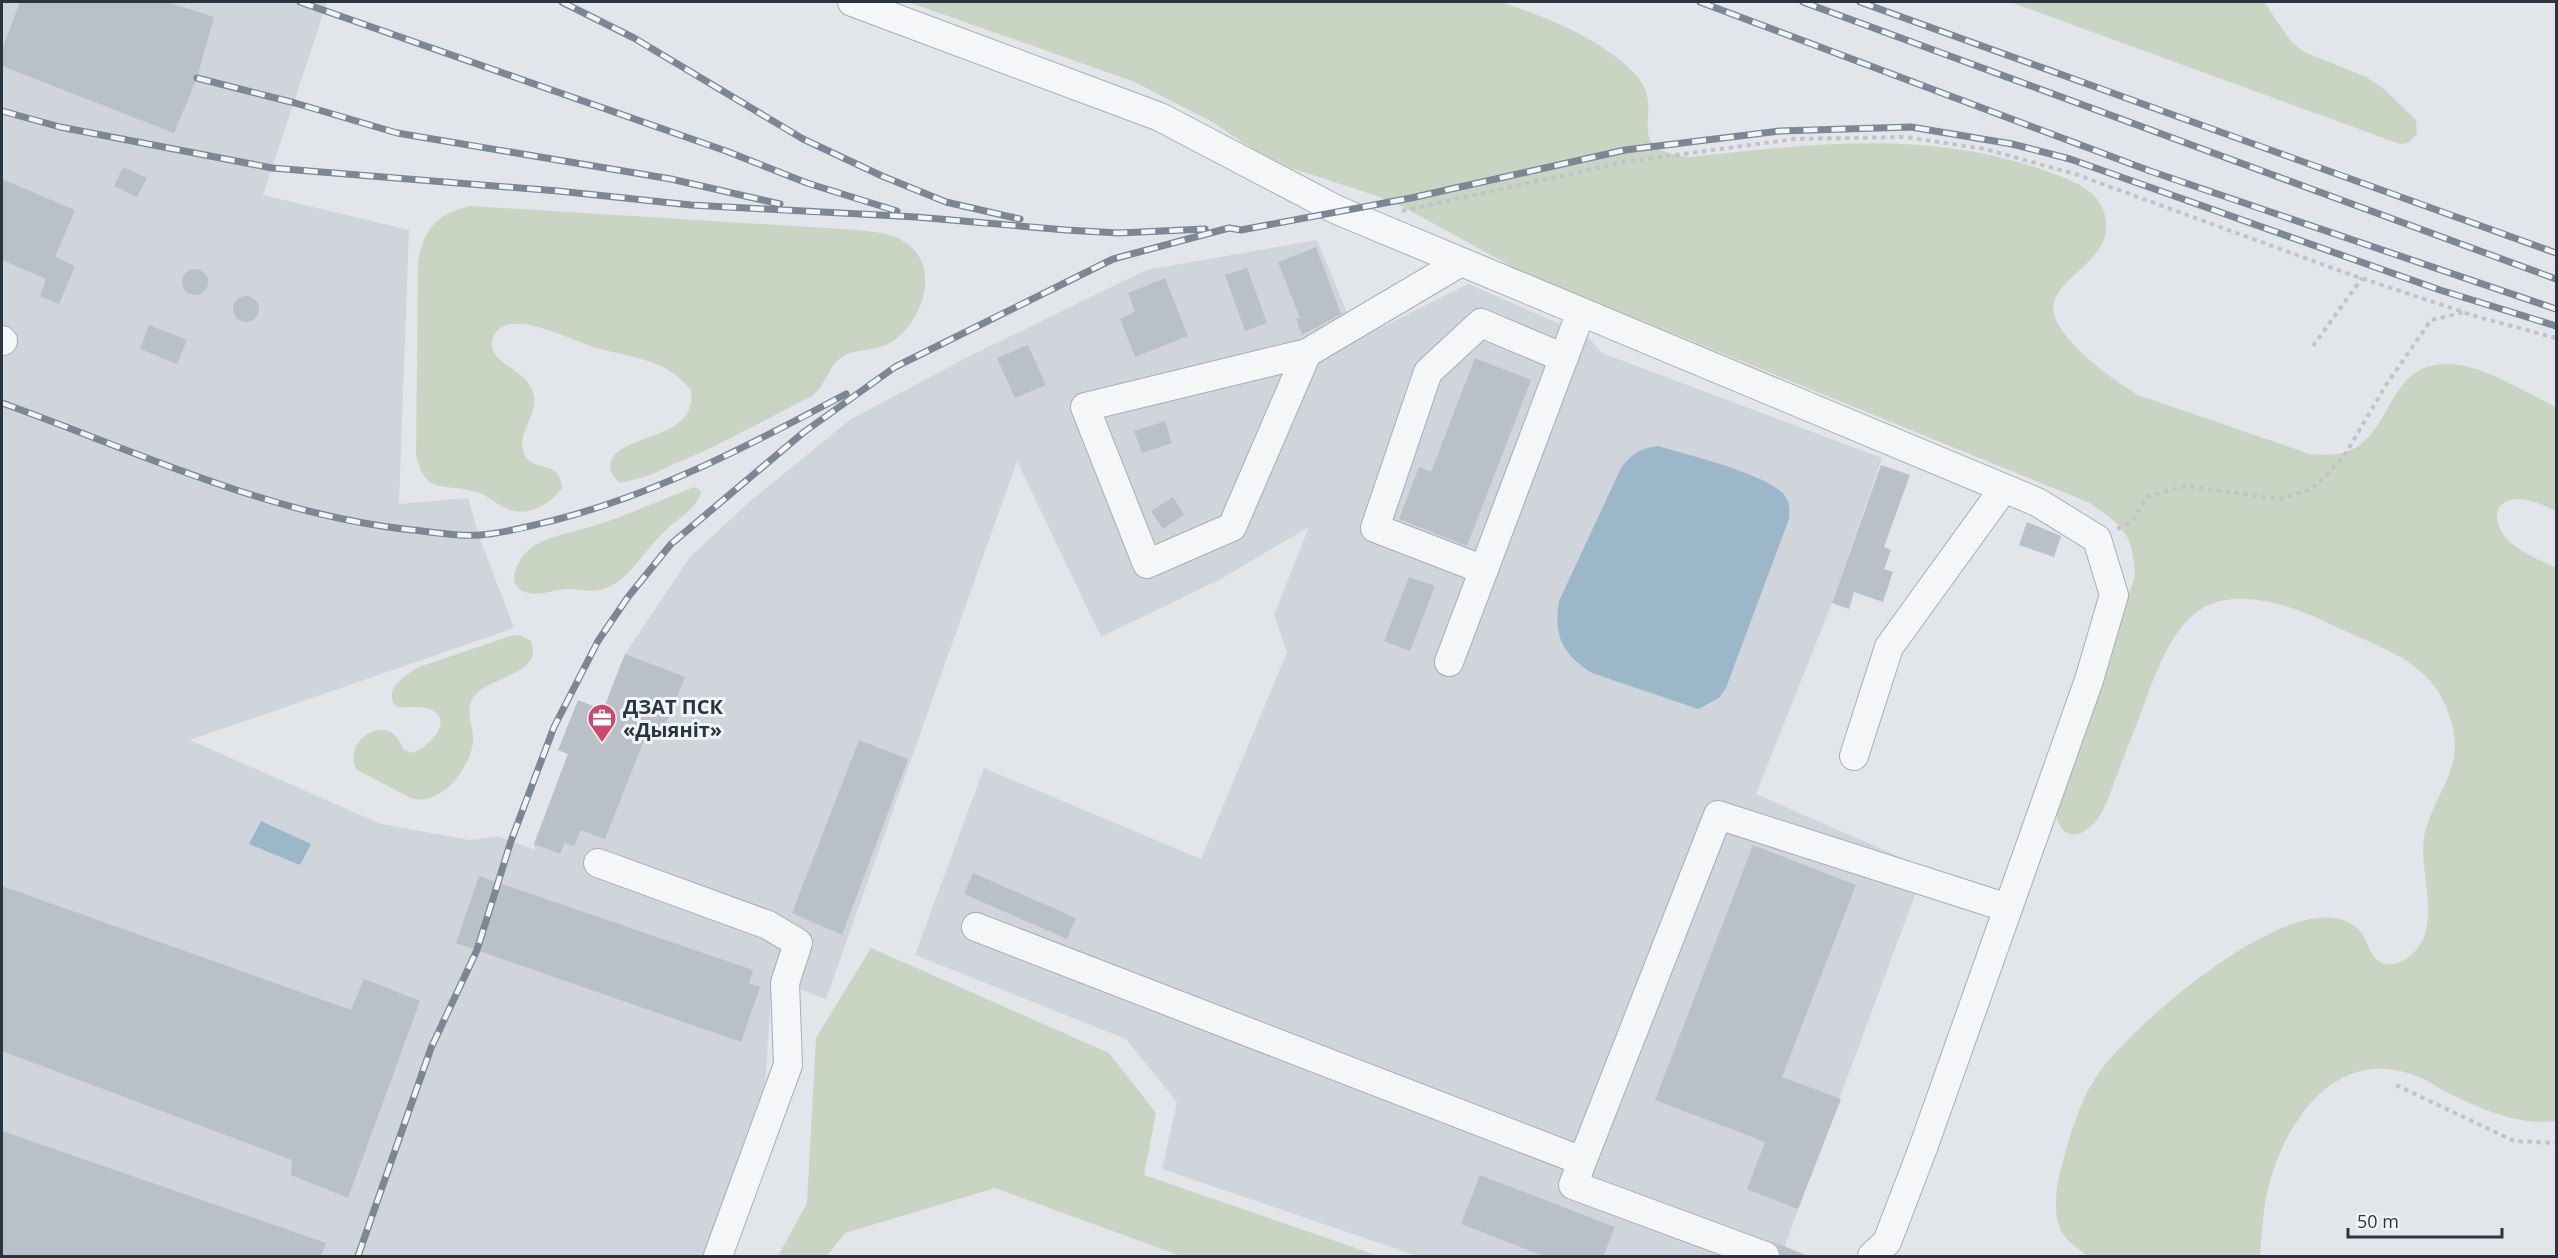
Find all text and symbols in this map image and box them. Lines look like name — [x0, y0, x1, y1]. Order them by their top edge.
place label: ДЗАТ ПСК «Дыяніт» — [623, 693, 723, 743]
office icon: ДЗАТ ПСК «Дыяніт» — [586, 702, 618, 744]
scale bar — [2348, 1201, 2502, 1239]
text: 50 m — [2357, 1209, 2399, 1233]

